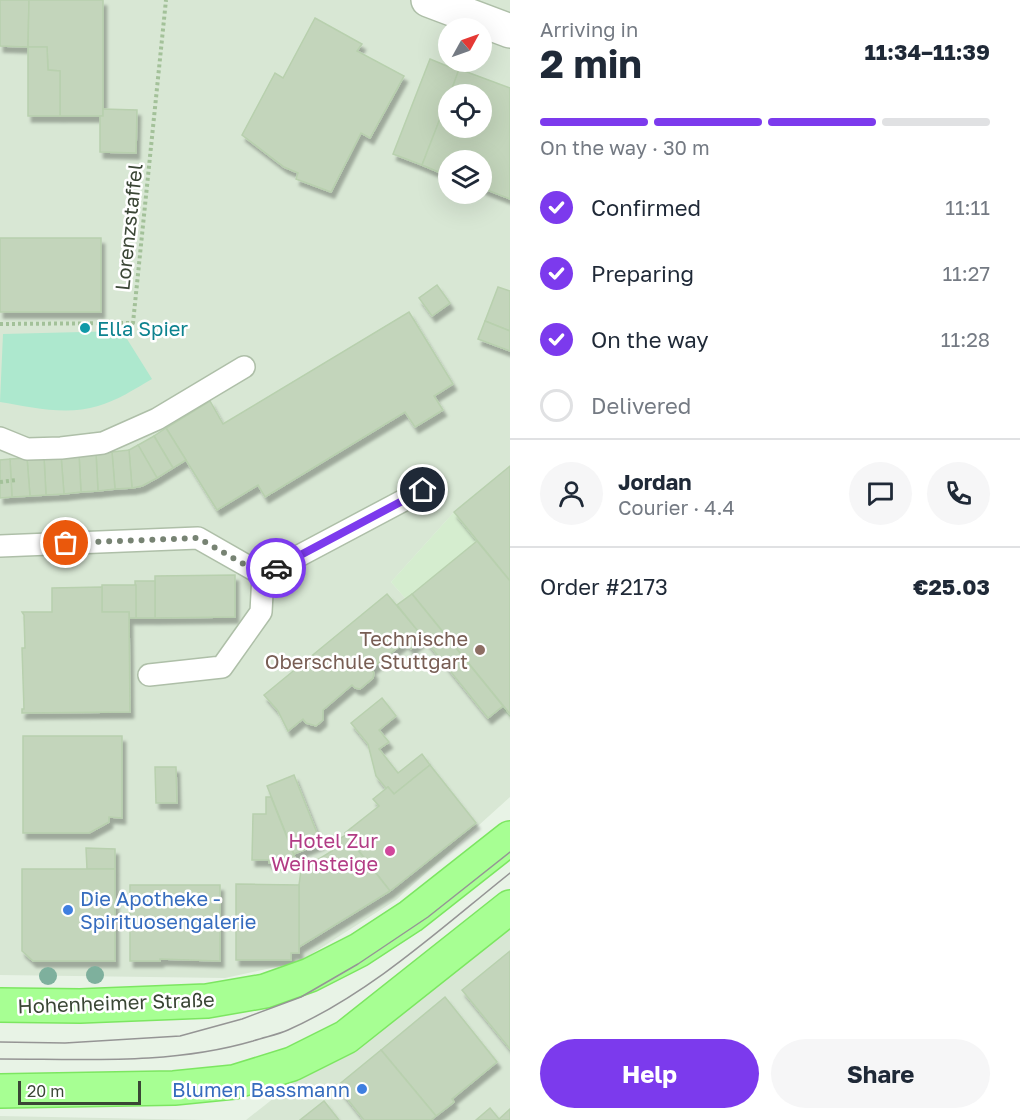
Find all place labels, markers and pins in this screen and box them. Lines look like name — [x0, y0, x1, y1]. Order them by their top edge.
place label: Ella Spier — [97, 316, 188, 340]
marker: Ella Spier — [78, 321, 92, 335]
pin — [397, 464, 448, 515]
pin — [40, 517, 91, 568]
place label: Technische Oberschule Stuttgart — [265, 626, 468, 673]
marker: Technische Oberschule Stuttgart — [473, 643, 487, 657]
place label: Hotel Zur Weinsteige — [271, 828, 378, 875]
marker: Hotel Zur Weinsteige — [383, 844, 397, 858]
place label: Die Apotheke - Spirituosengalerie — [80, 886, 256, 933]
marker: Die Apotheke - Spirituosengalerie — [61, 903, 75, 917]
place label: Blumen Bassmann — [172, 1077, 350, 1101]
marker: Blumen Bassmann — [355, 1082, 369, 1096]

